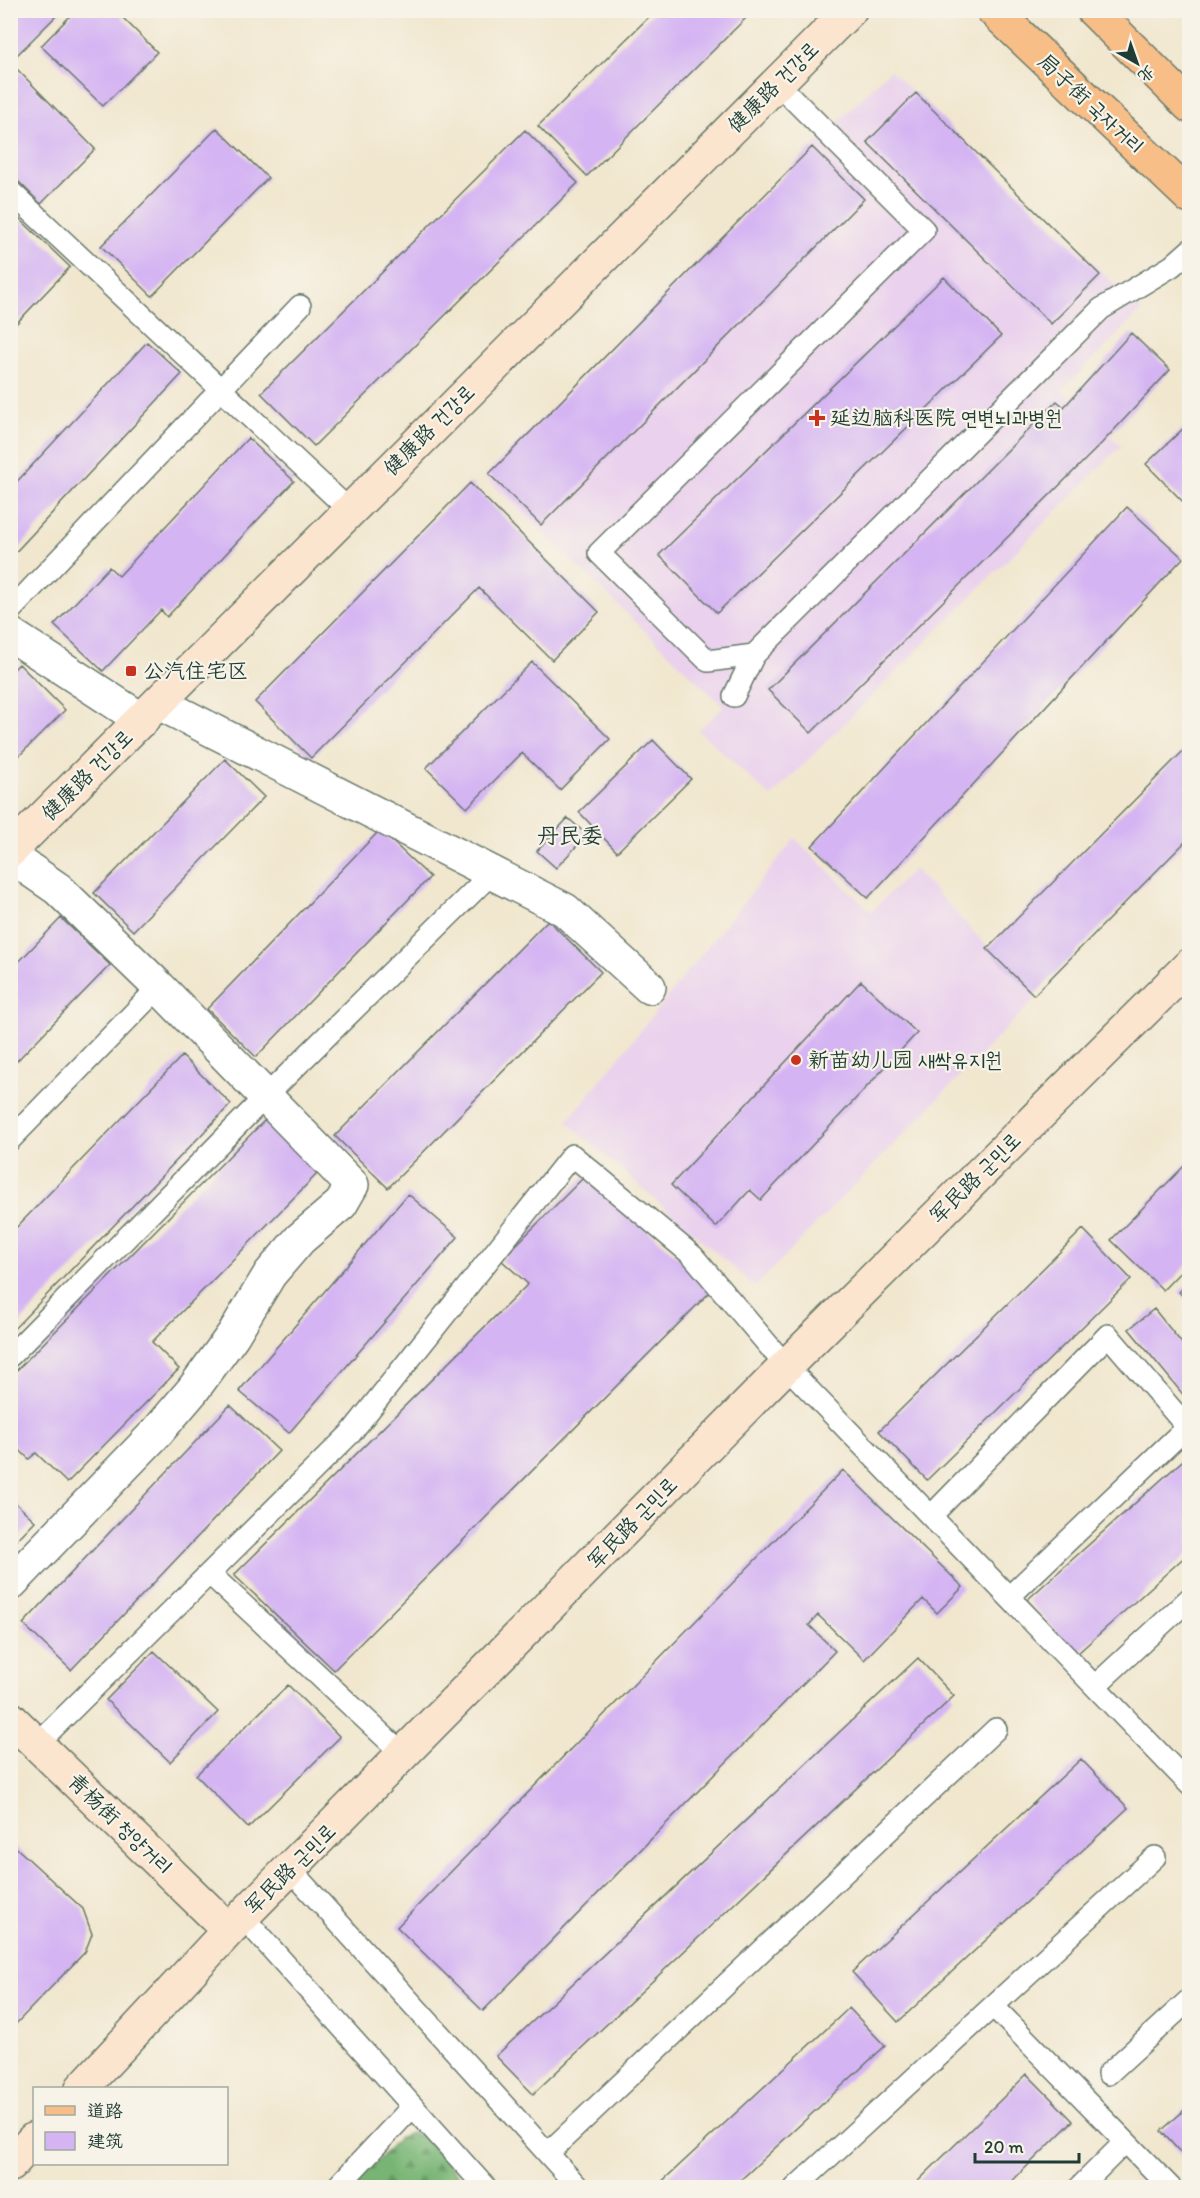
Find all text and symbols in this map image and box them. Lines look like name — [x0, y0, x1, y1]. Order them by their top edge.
north arrow — [1107, 33, 1167, 93]
street label: 健康路 건강로 — [722, 36, 823, 137]
street label: 局子街 국자거리 — [1033, 48, 1149, 159]
text: 北 — [1134, 62, 1159, 87]
street label: 健康路 건강로 — [378, 379, 479, 480]
place label: 延边脑科医院 연변뇌과병원 — [830, 405, 1062, 430]
marker: 延边脑科医院 연변뇌과병원 — [808, 409, 826, 427]
place label: 公汽住宅区 — [143, 658, 248, 683]
marker: 公汽住宅区 — [124, 664, 138, 678]
street label: 健康路 건강로 — [36, 724, 137, 825]
district label: 丹民委 — [537, 822, 603, 849]
place label: 新苗幼儿园 새싹유지원 — [808, 1047, 1002, 1072]
marker: 新苗幼儿园 새싹유지원 — [789, 1053, 803, 1067]
street label: 军民路 군민로 — [924, 1127, 1025, 1228]
street label: 军民路 군민로 — [582, 1471, 682, 1574]
street label: 青杨街 청양거리 — [63, 1768, 178, 1880]
street label: 军民路 군민로 — [239, 1818, 340, 1919]
legend — [33, 2087, 228, 2165]
text: 道路 — [87, 2100, 123, 2122]
scale bar — [975, 2126, 1078, 2164]
text: 建筑 — [87, 2130, 123, 2152]
text: 20 m — [984, 2136, 1024, 2158]

